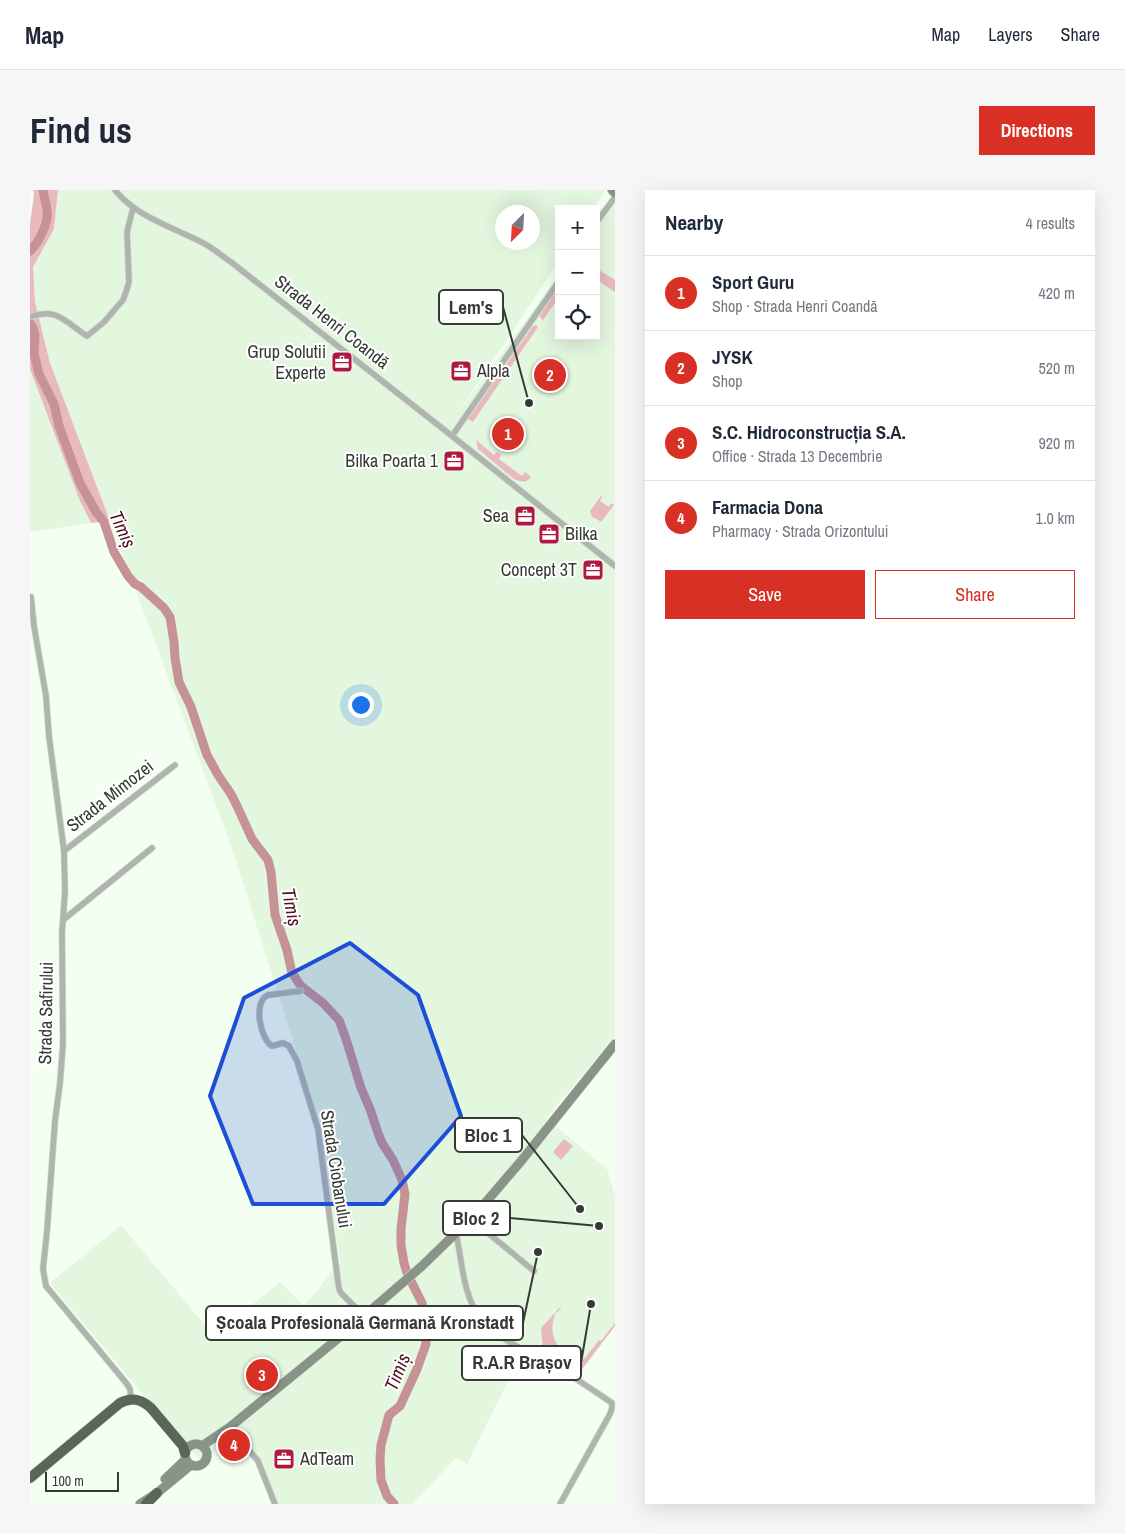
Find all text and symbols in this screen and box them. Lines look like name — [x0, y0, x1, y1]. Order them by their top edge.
text: Map — [25, 19, 64, 51]
text: Map — [932, 22, 960, 47]
text: Layers — [988, 22, 1033, 47]
text: Share — [1061, 22, 1100, 47]
button: Directions — [979, 106, 1095, 155]
text: Find us — [30, 107, 132, 154]
north arrow — [495, 205, 540, 250]
map controls — [555, 205, 600, 340]
button: + — [555, 205, 600, 250]
text: Nearby — [665, 208, 723, 237]
text: 4 results — [1025, 212, 1075, 234]
button: − — [555, 250, 600, 295]
street label: Strada Henri Coandă — [270, 269, 395, 374]
text: Sport Guru — [712, 269, 794, 295]
text: 1 — [677, 282, 685, 304]
text: 420 m — [1039, 282, 1075, 304]
callout: Lem's — [439, 290, 503, 324]
text: Lem's — [449, 294, 493, 320]
button: locate — [555, 295, 600, 340]
text: Shop · Strada Henri Coandă — [712, 295, 878, 317]
place label: Grup Solutii Experte — [247, 339, 326, 385]
text: JYSK — [712, 344, 753, 370]
office icon: Grup Solutii Experte — [330, 350, 354, 374]
pin: 2 — [534, 356, 566, 394]
text: 2 — [677, 357, 685, 379]
text: 520 m — [1039, 357, 1075, 379]
place label: Alpla — [476, 358, 510, 383]
office icon: Alpla — [449, 359, 473, 383]
text: Shop — [712, 370, 743, 392]
pin: 1 — [492, 415, 524, 453]
text: S.C. Hidroconstrucția S.A. — [712, 419, 906, 445]
text: 3 — [677, 432, 685, 454]
text: 920 m — [1039, 432, 1075, 454]
text: Office · Strada 13 Decembrie — [712, 445, 882, 467]
place label: Bilka Poarta 1 — [345, 448, 439, 473]
office icon: Bilka Poarta 1 — [442, 449, 466, 473]
text: Farmacia Dona — [712, 494, 823, 520]
place label: Sea — [483, 503, 509, 528]
office icon: Sea — [513, 504, 537, 528]
water label: Timiș — [103, 506, 143, 552]
text: 4 — [677, 507, 685, 529]
text: 1.0 km — [1036, 507, 1075, 529]
text: Pharmacy · Strada Orizontului — [712, 520, 888, 542]
place label: Bilka — [565, 521, 598, 546]
office icon: Bilka — [537, 522, 561, 546]
place label: Concept 3T — [501, 557, 577, 582]
office icon: Concept 3T — [581, 558, 605, 582]
button: Save — [665, 570, 865, 619]
button: Share — [875, 570, 1075, 619]
your location — [348, 692, 374, 718]
street label: Strada Mimozei — [61, 754, 158, 838]
water label: Timiș — [276, 886, 308, 928]
street label: Strada Safirului — [32, 961, 59, 1064]
street label: Strada Ciobanului — [315, 1108, 358, 1230]
callout: Bloc 1 — [455, 1118, 522, 1152]
text: Bloc 1 — [465, 1122, 512, 1148]
callout: Bloc 2 — [443, 1201, 510, 1235]
text: Bloc 2 — [453, 1205, 500, 1231]
callout: Școala Profesională Germană Kronstadt — [206, 1306, 523, 1340]
text: Școala Profesională Germană Kronstadt — [216, 1309, 514, 1335]
callout: R.A.R Brașov — [462, 1346, 581, 1380]
water label: Timiș — [378, 1349, 416, 1395]
text: R.A.R Brașov — [472, 1349, 572, 1375]
pin: 3 — [246, 1356, 278, 1394]
pin: 4 — [218, 1426, 250, 1464]
place label: AdTeam — [299, 1446, 354, 1471]
office icon: AdTeam — [272, 1447, 296, 1471]
scale bar — [45, 1469, 119, 1492]
text: 100 m — [52, 1472, 84, 1490]

